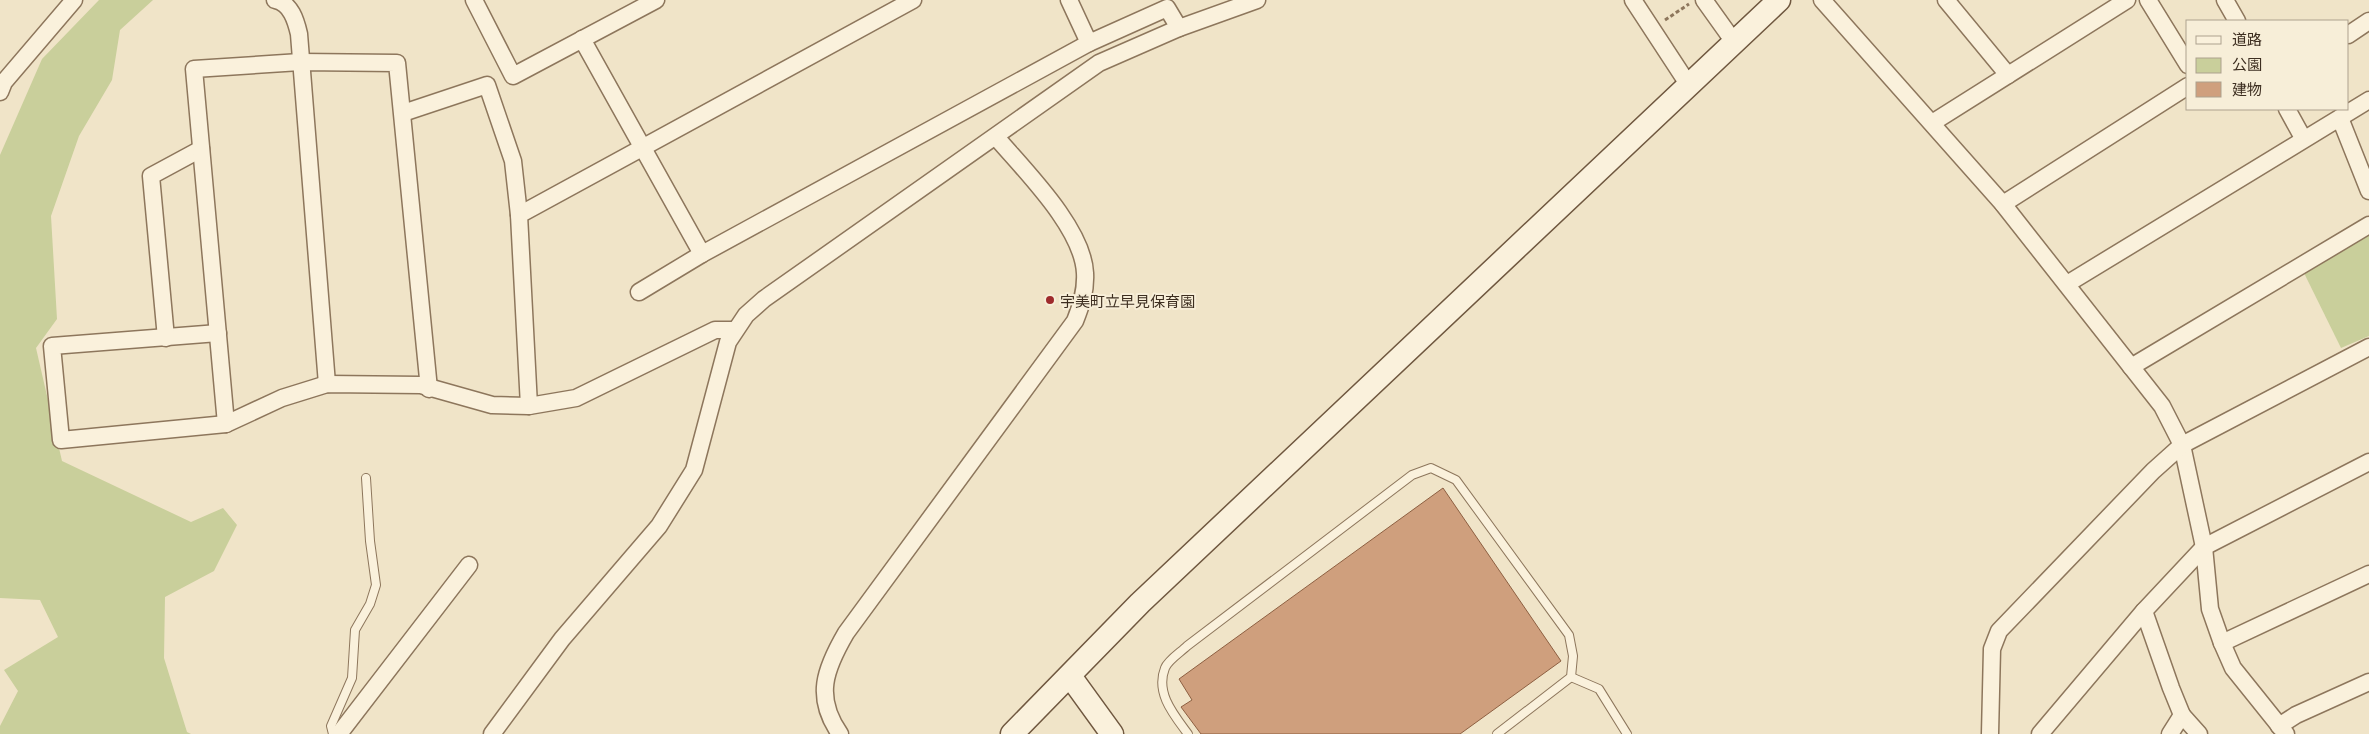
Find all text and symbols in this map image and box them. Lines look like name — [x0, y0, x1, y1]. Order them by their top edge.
legend — [2186, 20, 2349, 110]
text: 道路 — [2232, 27, 2262, 50]
text: 公園 — [2232, 52, 2262, 75]
text: 建物 — [2232, 77, 2262, 100]
place label: 宇美町立早見保育園 — [1060, 289, 1195, 312]
marker: 宇美町立早見保育園 — [1044, 294, 1056, 306]

